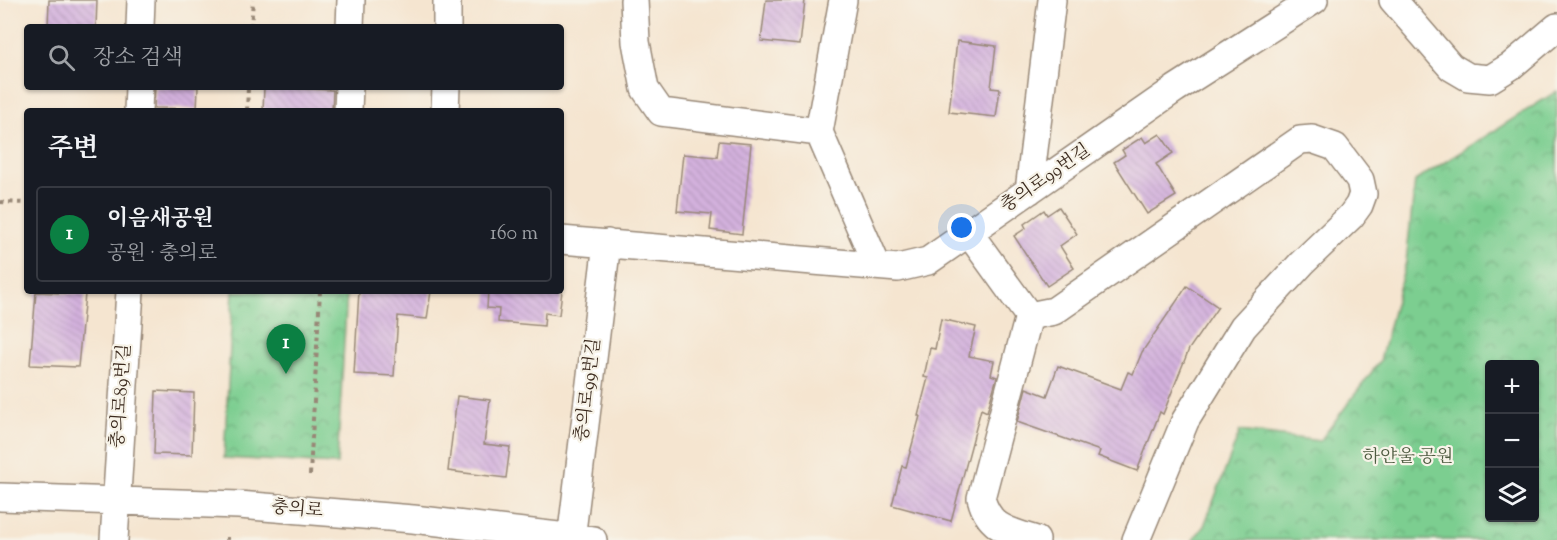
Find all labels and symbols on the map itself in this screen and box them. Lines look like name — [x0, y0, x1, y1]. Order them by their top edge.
street label: 충의로99번길 — [996, 138, 1096, 220]
your location — [947, 213, 976, 242]
pin: 1 — [266, 324, 306, 374]
street label: 충의로99번길 — [570, 337, 608, 443]
street label: 충의로89번길 — [105, 343, 139, 449]
park label: 하얀울 공원 — [1363, 445, 1453, 471]
street label: 충의로 — [270, 495, 324, 525]

